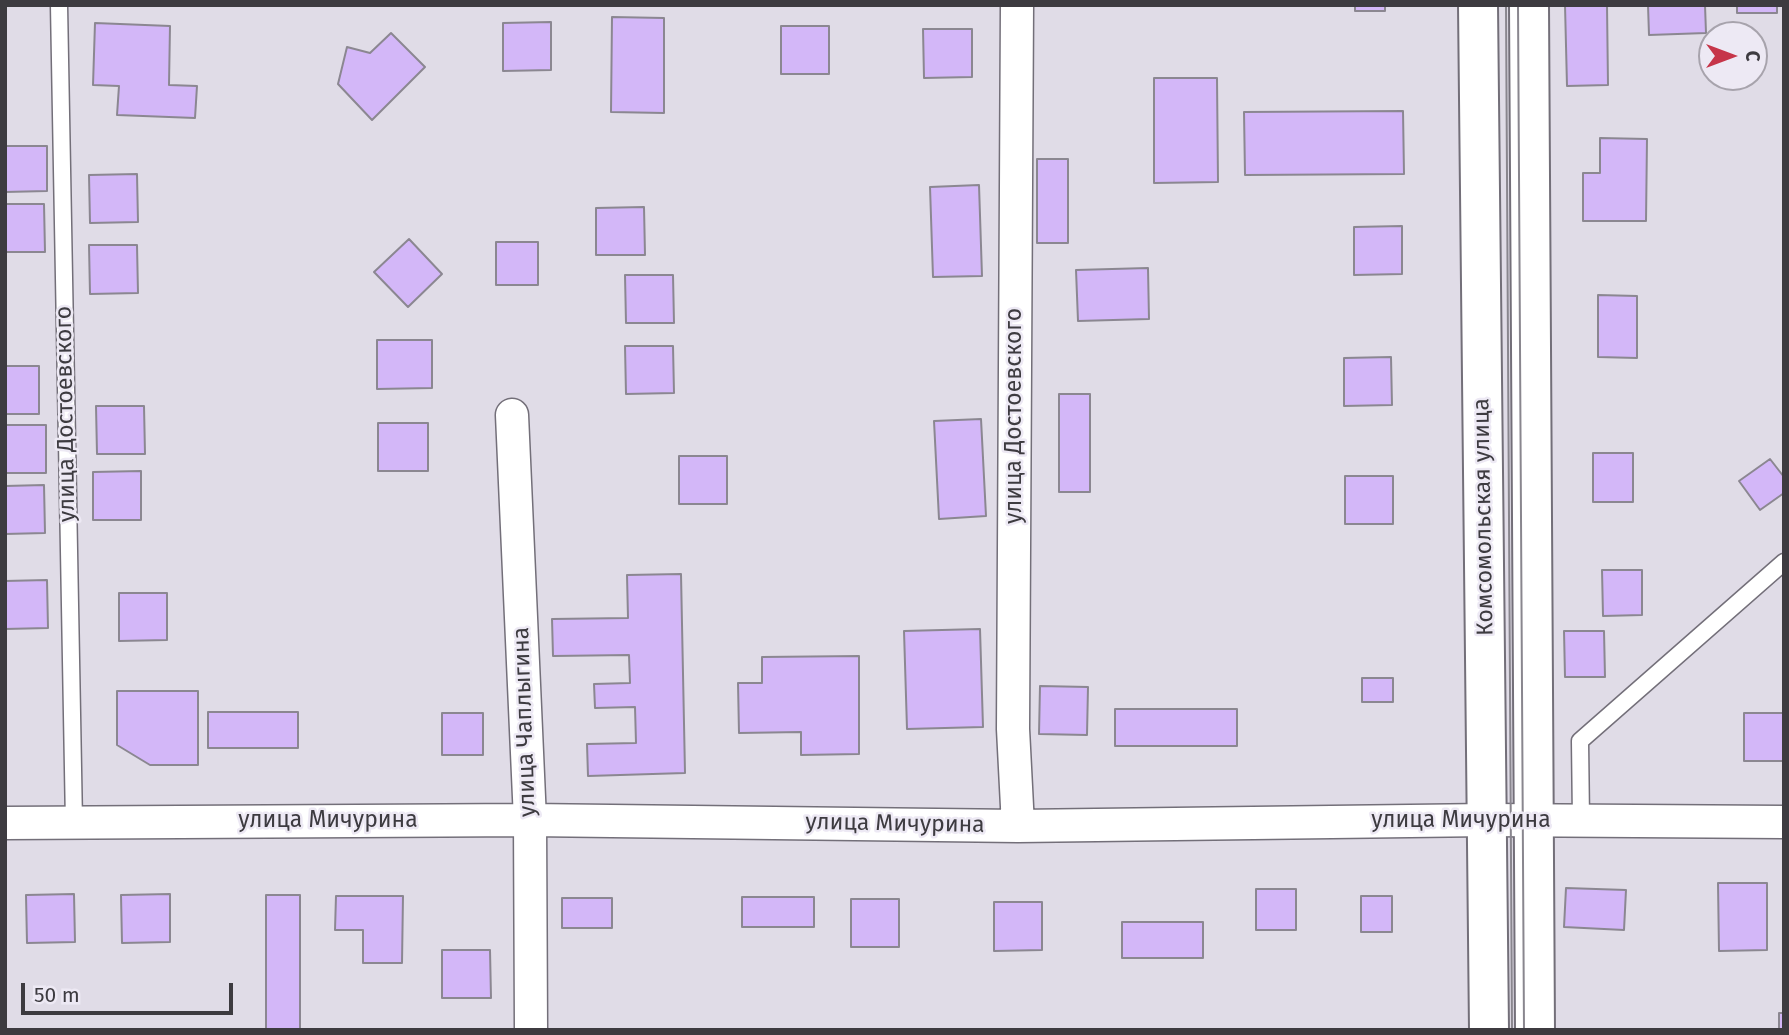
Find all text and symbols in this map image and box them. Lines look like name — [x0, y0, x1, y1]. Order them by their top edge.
north arrow — [1698, 21, 1768, 91]
text: С — [1741, 51, 1764, 61]
street label: улица Достоевского — [50, 306, 82, 522]
street label: улица Достоевского — [1001, 308, 1029, 524]
street label: Комсомольская улица — [1468, 398, 1500, 636]
street label: улица Чаплыгина — [508, 626, 542, 818]
street label: улица Мичурина — [238, 807, 418, 835]
street label: улица Мичурина — [1371, 807, 1551, 835]
street label: улица Мичурина — [805, 809, 985, 839]
scale bar — [24, 968, 236, 1012]
text: 50 m — [34, 982, 80, 1008]

